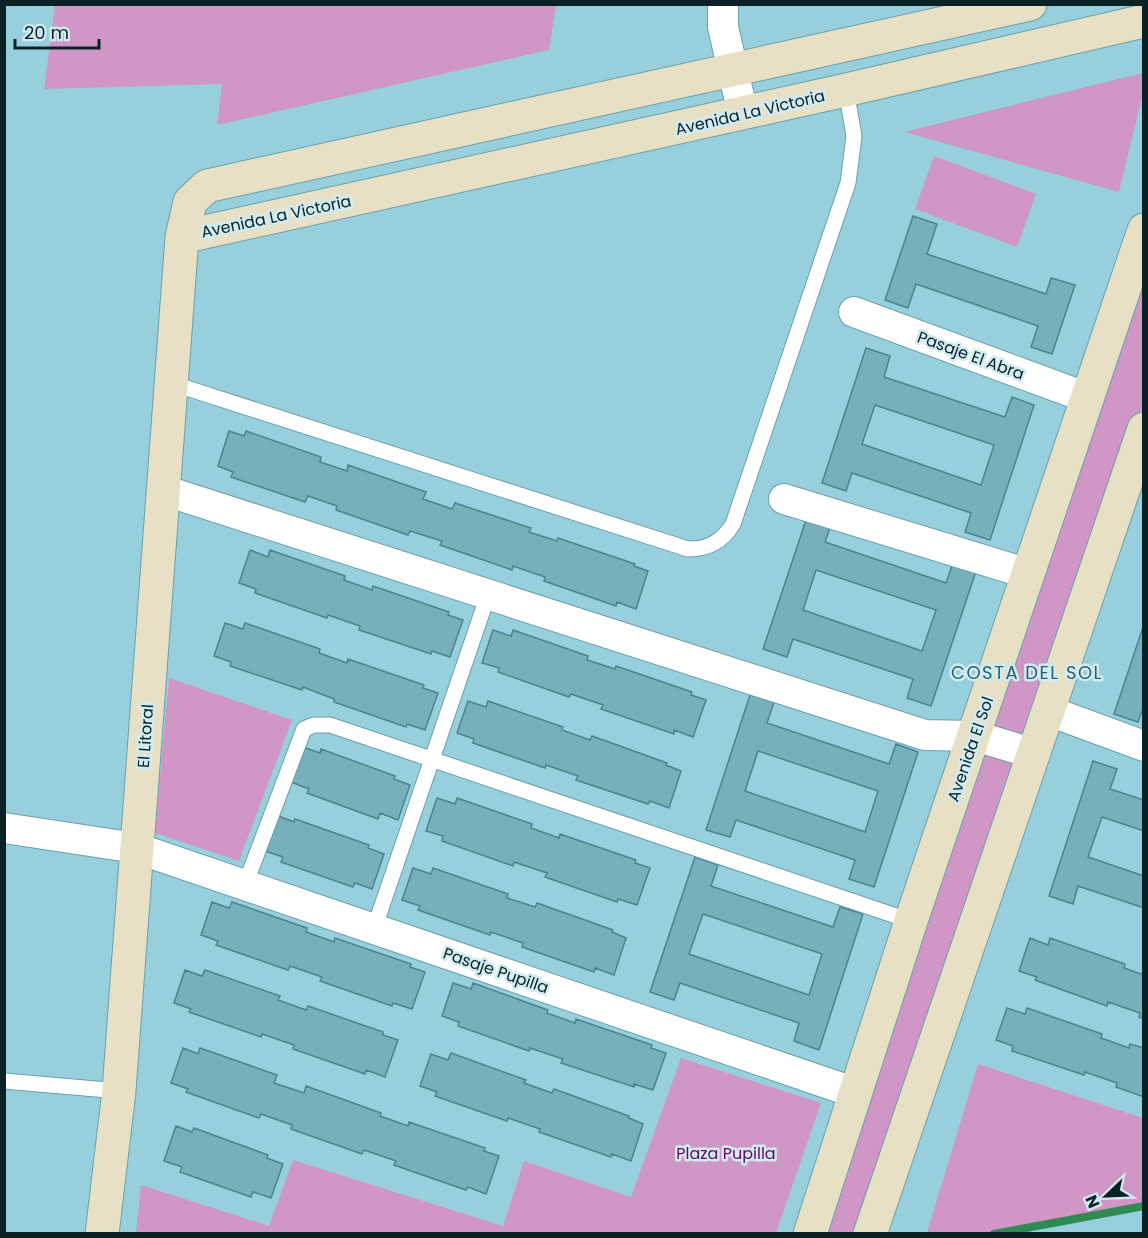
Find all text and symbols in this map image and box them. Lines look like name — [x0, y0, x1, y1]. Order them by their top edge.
scale bar — [15, 12, 99, 50]
text: 20 m — [24, 20, 69, 45]
street label: Avenida La Victoria — [673, 84, 827, 141]
street label: Avenida La Victoria — [199, 189, 353, 244]
street label: Pasaje El Abra — [914, 325, 1027, 385]
district label: COSTA DEL SOL — [951, 660, 1103, 685]
street label: Avenida El Sol — [942, 694, 999, 805]
street label: El Litoral — [132, 703, 159, 769]
street label: Pasaje Pupilla — [440, 942, 552, 999]
park label: Plaza Pupilla — [676, 1142, 776, 1165]
north arrow — [1076, 1166, 1136, 1226]
text: N — [1080, 1192, 1106, 1212]

